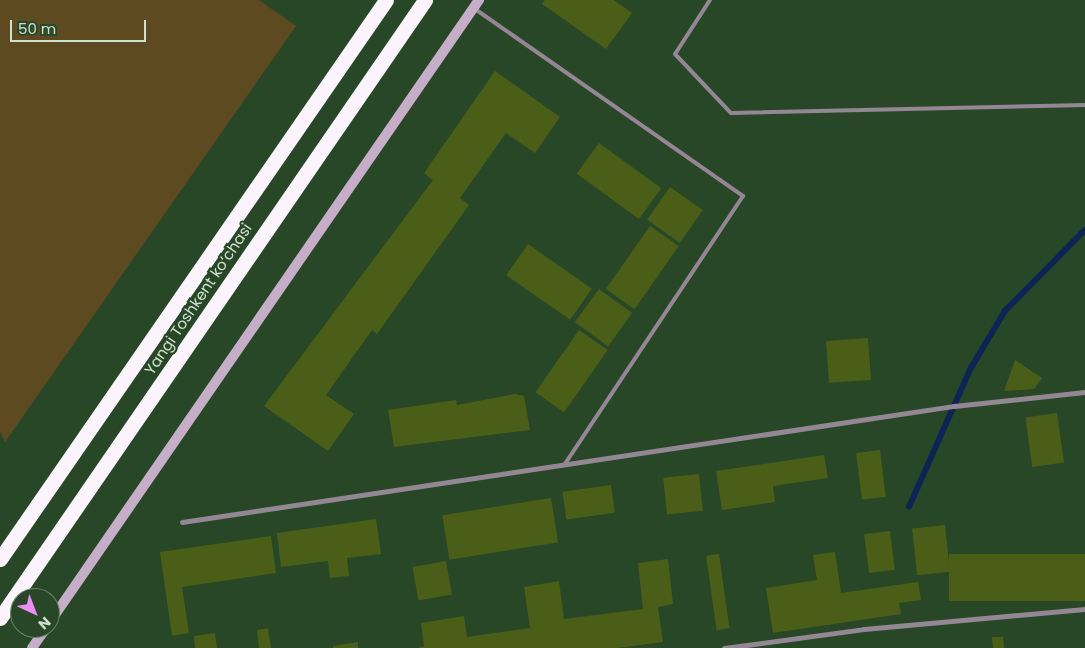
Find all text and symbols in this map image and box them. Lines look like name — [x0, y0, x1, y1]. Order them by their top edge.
scale bar — [12, 10, 149, 42]
text: 50 m — [18, 18, 56, 39]
street label: Yangi Toshkent ko‘chasi — [141, 220, 255, 378]
north arrow — [10, 588, 60, 638]
text: N — [34, 612, 55, 634]

